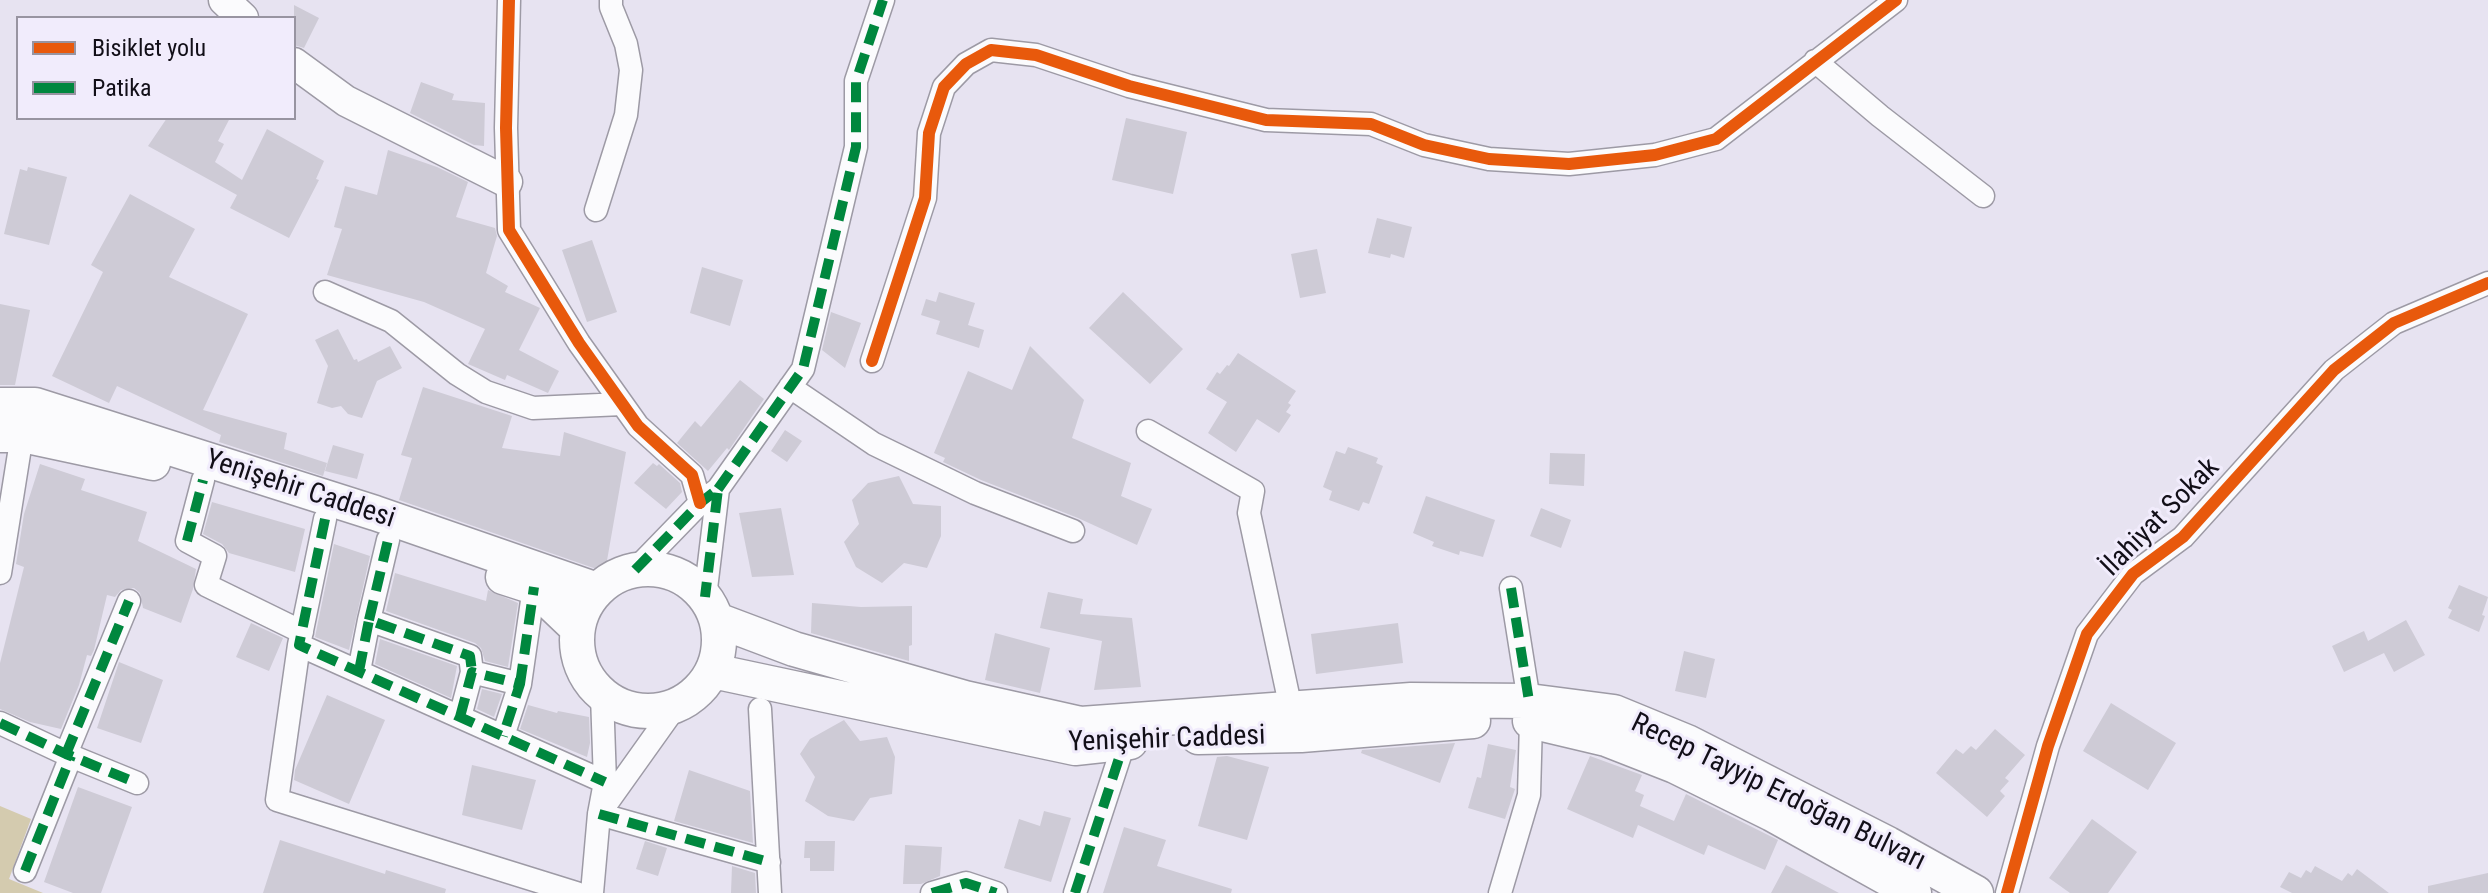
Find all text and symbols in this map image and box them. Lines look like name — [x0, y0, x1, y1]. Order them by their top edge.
legend — [16, 16, 296, 120]
text: Bisiklet yolu — [92, 34, 206, 62]
text: Patika — [92, 74, 152, 102]
street label: Yenişehir Caddesi — [201, 444, 399, 536]
street label: İlahiyat Sokak — [2095, 452, 2227, 584]
street label: Recep Tayyip Erdoğan Bulvarı — [1625, 707, 1931, 879]
street label: Yenişehir Caddesi — [1068, 720, 1266, 760]

